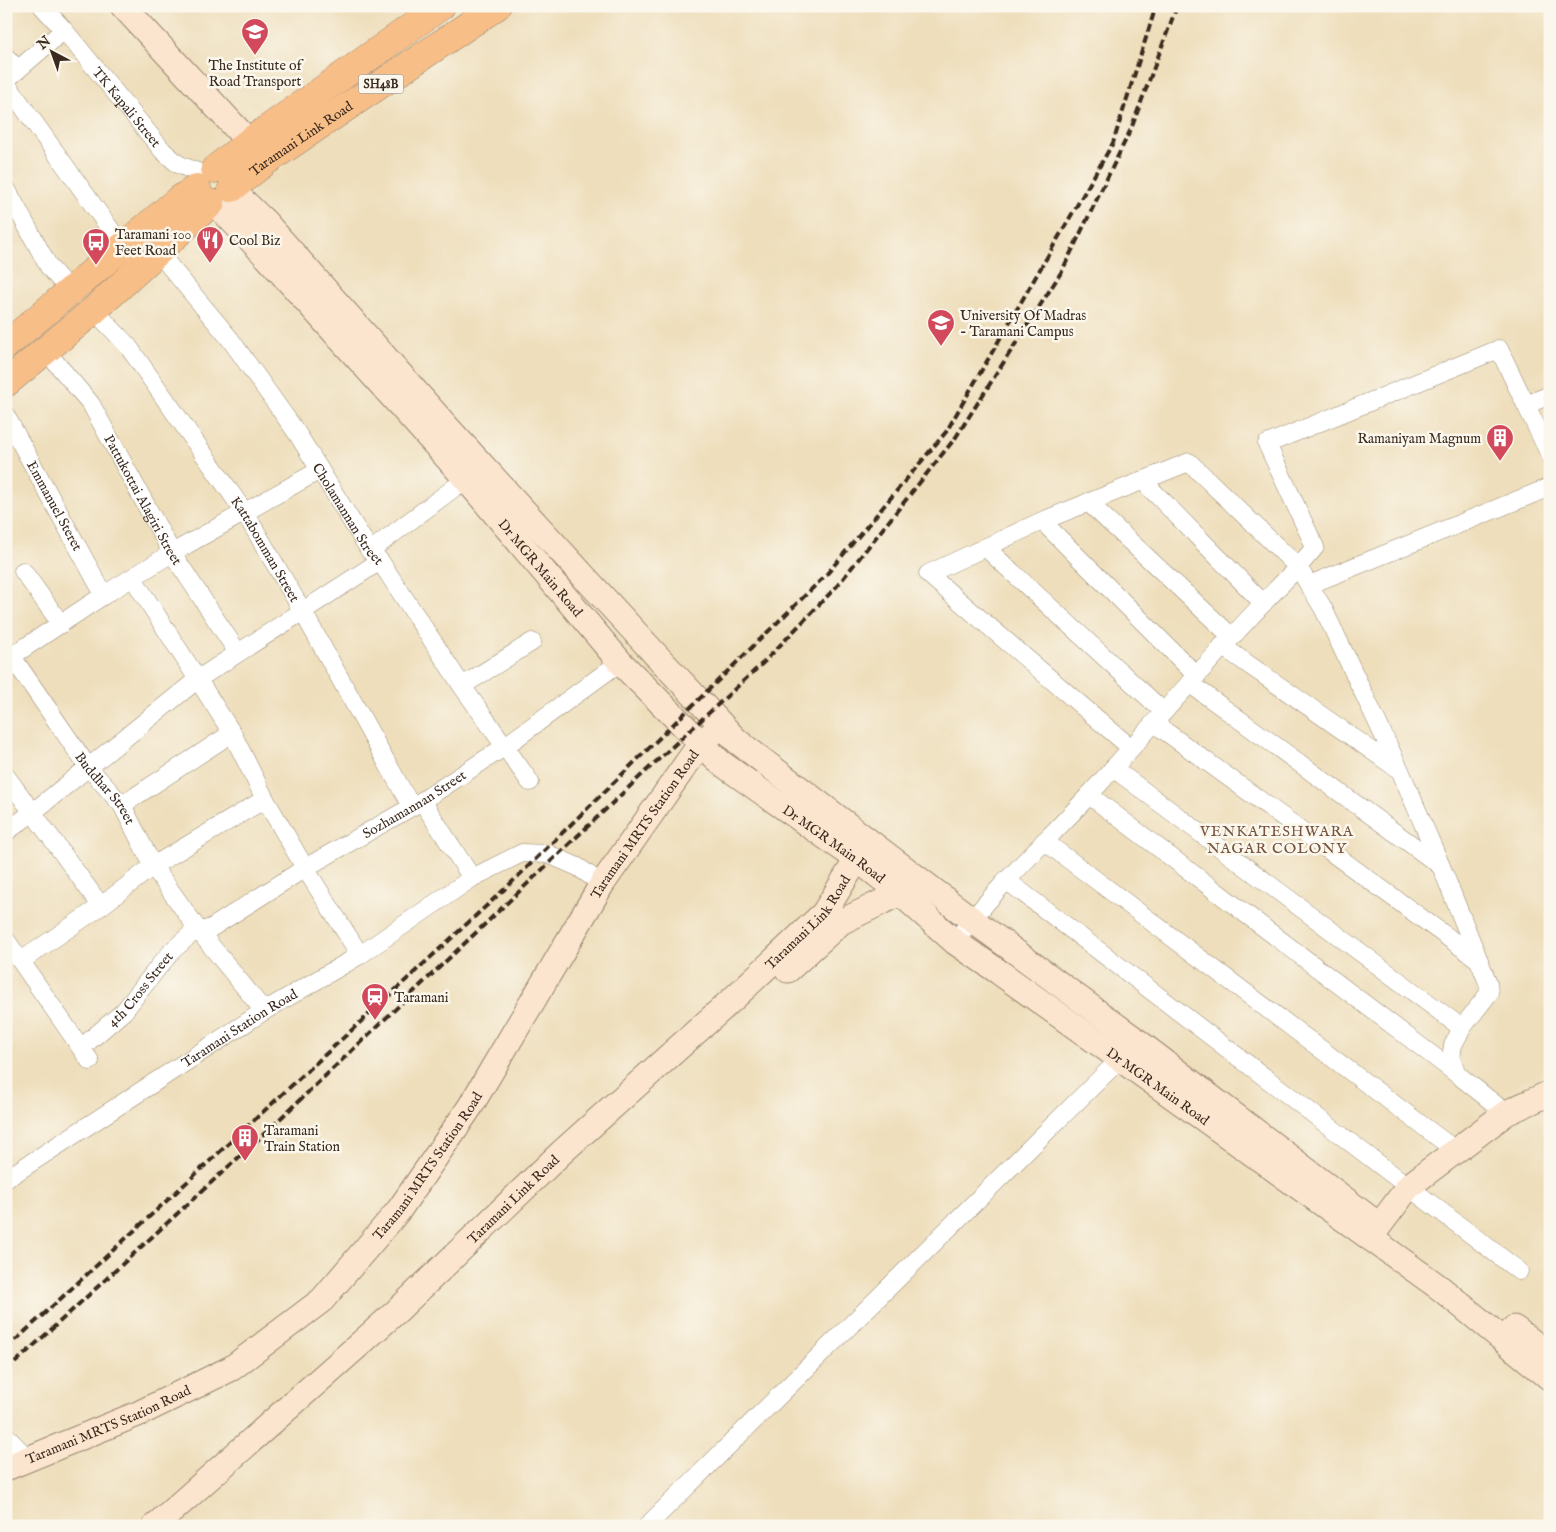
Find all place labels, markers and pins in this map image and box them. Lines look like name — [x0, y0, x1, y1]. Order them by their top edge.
school or university icon: The Institute of Road Transport — [240, 17, 270, 56]
place label: The Institute of Road Transport — [209, 57, 304, 91]
restaurant icon: Cool Biz — [195, 225, 225, 264]
place label: Taramani 100 Feet Road — [115, 226, 192, 260]
bus stop icon: Taramani 100 Feet Road — [81, 227, 111, 266]
place label: Cool Biz — [229, 232, 281, 250]
place label: University Of Madras - Taramani Campus — [960, 307, 1086, 341]
school or university icon: University Of Madras - Taramani Campus — [926, 308, 956, 347]
building icon: Ramaniyam Magnum — [1485, 423, 1515, 462]
place label: Ramaniyam Magnum — [1357, 430, 1481, 448]
station icon: Taramani — [360, 982, 390, 1021]
place label: Taramani — [394, 989, 449, 1007]
place label: Taramani Train Station — [264, 1122, 341, 1156]
building icon: Taramani Train Station — [230, 1123, 260, 1162]

